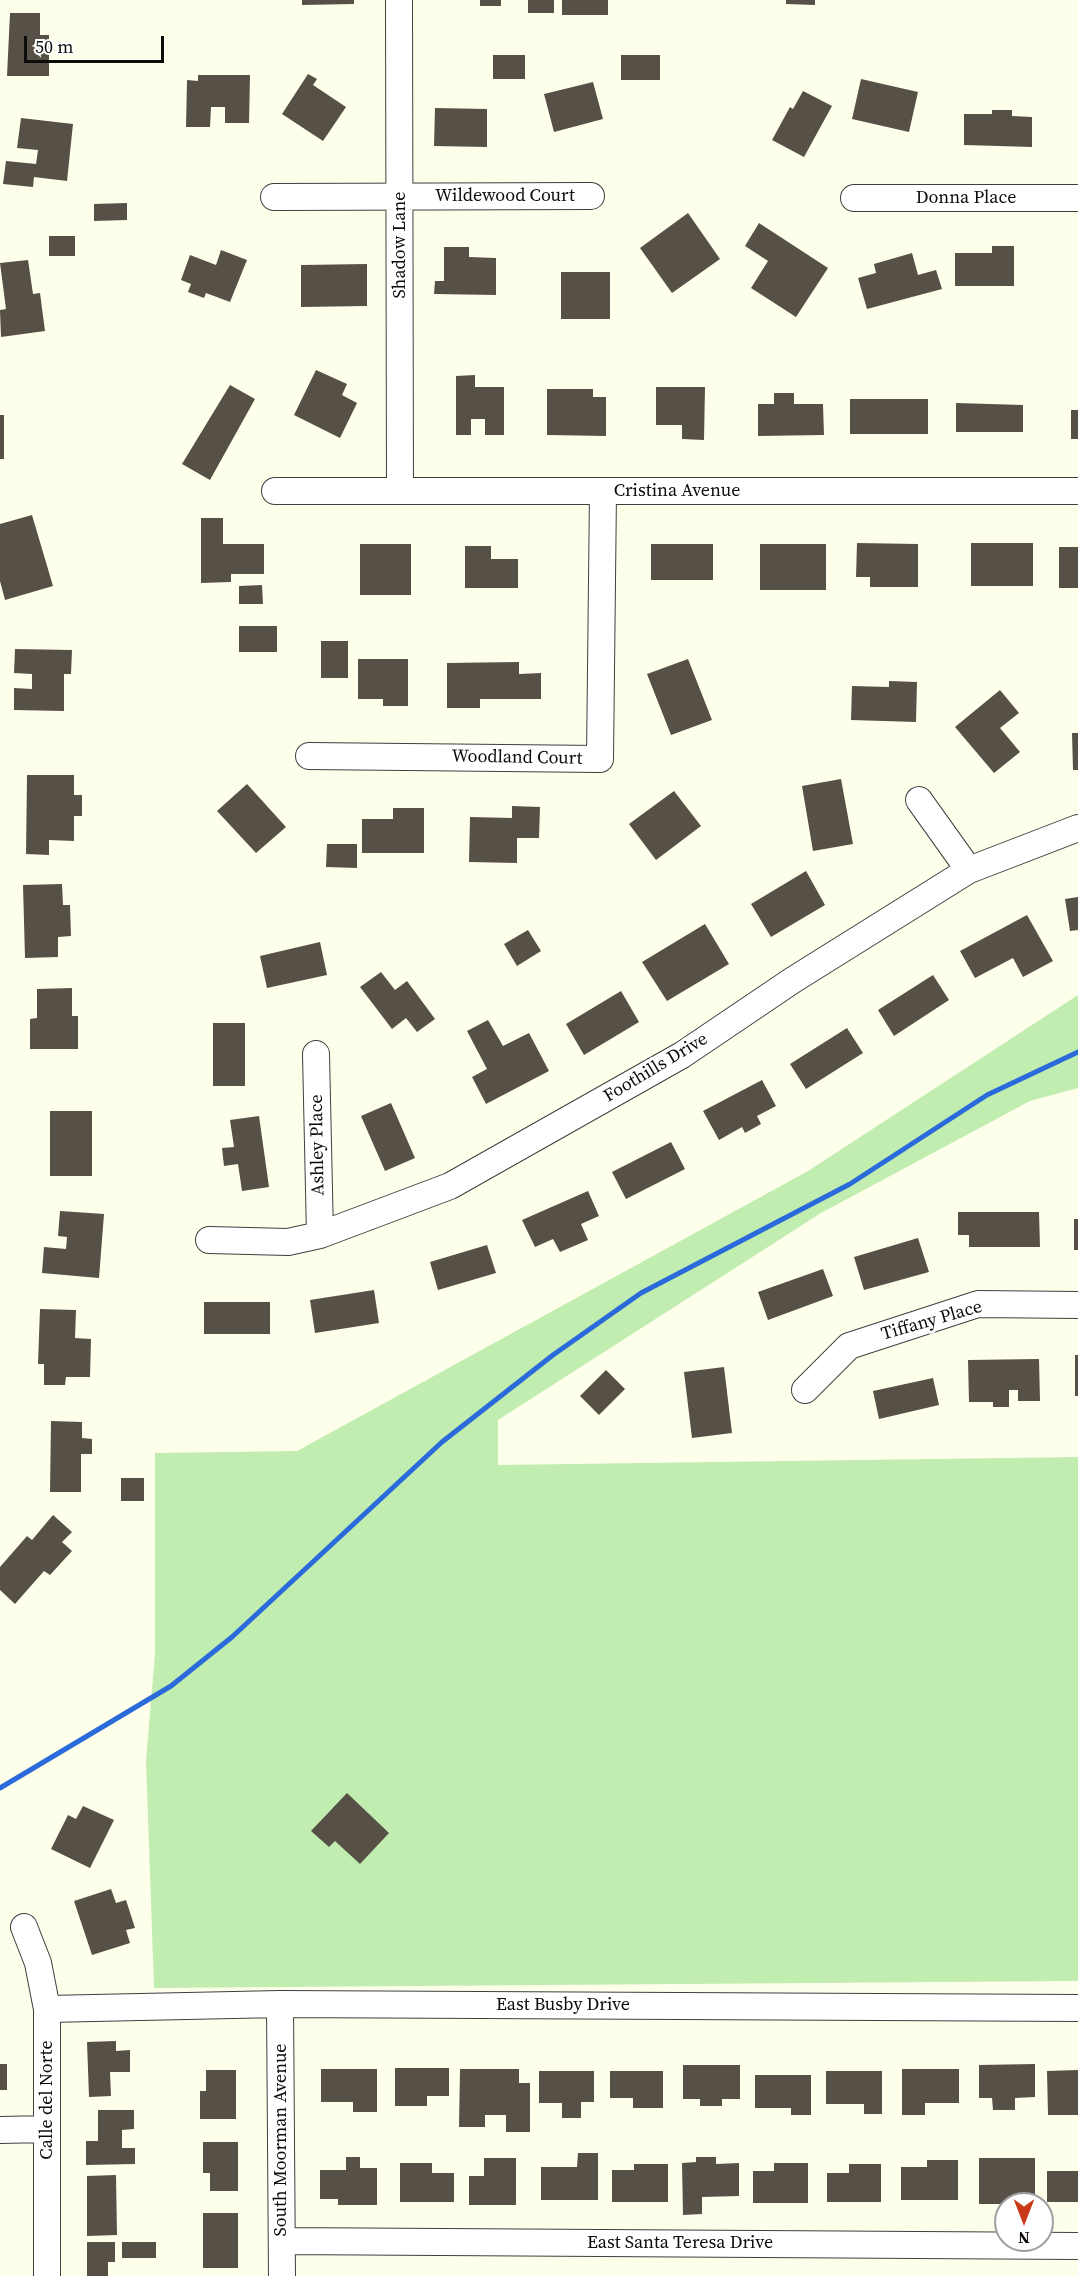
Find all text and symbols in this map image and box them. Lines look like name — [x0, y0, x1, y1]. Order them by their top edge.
scale bar — [27, 24, 166, 62]
text: 50 m — [35, 34, 73, 59]
street label: Wildewood Court — [435, 185, 575, 207]
street label: Donna Place — [916, 187, 1016, 209]
street label: Shadow Lane — [389, 192, 411, 298]
street label: Cristina Avenue — [614, 480, 740, 502]
street label: Woodland Court — [451, 746, 583, 770]
street label: Foothills Drive — [600, 1029, 712, 1107]
street label: Ashley Place — [306, 1094, 330, 1196]
street label: Tiffany Place — [879, 1296, 985, 1346]
street label: East Busby Drive — [496, 1994, 630, 2016]
street label: Calle del Norte — [36, 2040, 58, 2160]
street label: South Moorman Avenue — [270, 2043, 292, 2237]
north arrow — [994, 2192, 1054, 2252]
text: N — [1018, 2227, 1030, 2249]
street label: East Santa Teresa Drive — [587, 2232, 773, 2254]

